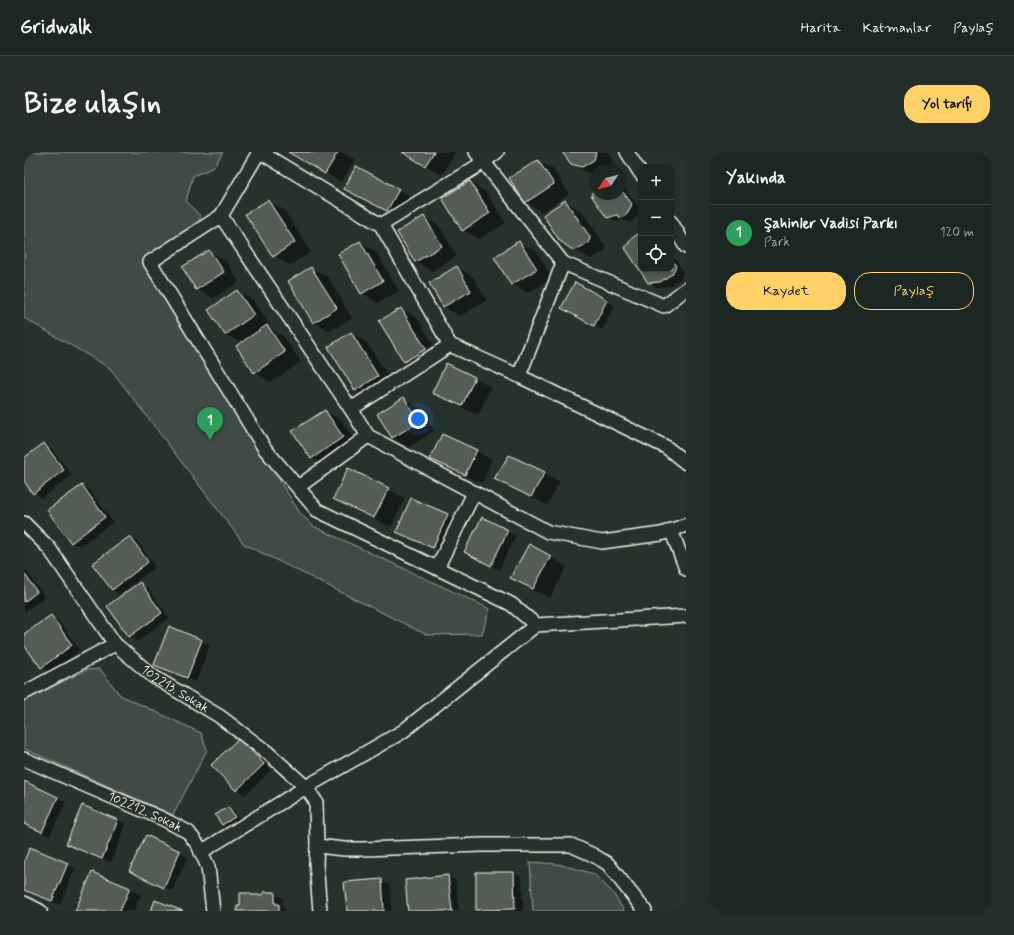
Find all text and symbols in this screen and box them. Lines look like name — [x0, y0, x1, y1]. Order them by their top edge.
text: Gridwalk — [20, 15, 92, 40]
text: Harita — [800, 19, 841, 37]
text: Katmanlar — [863, 19, 931, 37]
text: Paylaş — [953, 19, 994, 37]
button: Yol tarifi — [904, 85, 990, 123]
text: Bize ulaşın — [24, 86, 161, 123]
north arrow — [590, 164, 626, 200]
map controls — [638, 164, 674, 272]
button: + — [638, 164, 674, 200]
text: Yakında — [726, 167, 786, 189]
button: − — [638, 200, 674, 236]
text: Şahinler Vadisi Parkı — [764, 214, 898, 234]
text: 1 — [736, 224, 742, 241]
text: 120 m — [940, 224, 974, 241]
text: Park — [764, 234, 790, 251]
button: locate — [638, 236, 674, 272]
button: Kaydet — [726, 272, 846, 310]
button: Paylaş — [854, 272, 974, 310]
pin: 1 — [197, 407, 223, 440]
your location — [408, 409, 428, 429]
street label: 102213. Sokak — [137, 661, 213, 717]
street label: 102212. Sokak — [105, 788, 186, 836]

